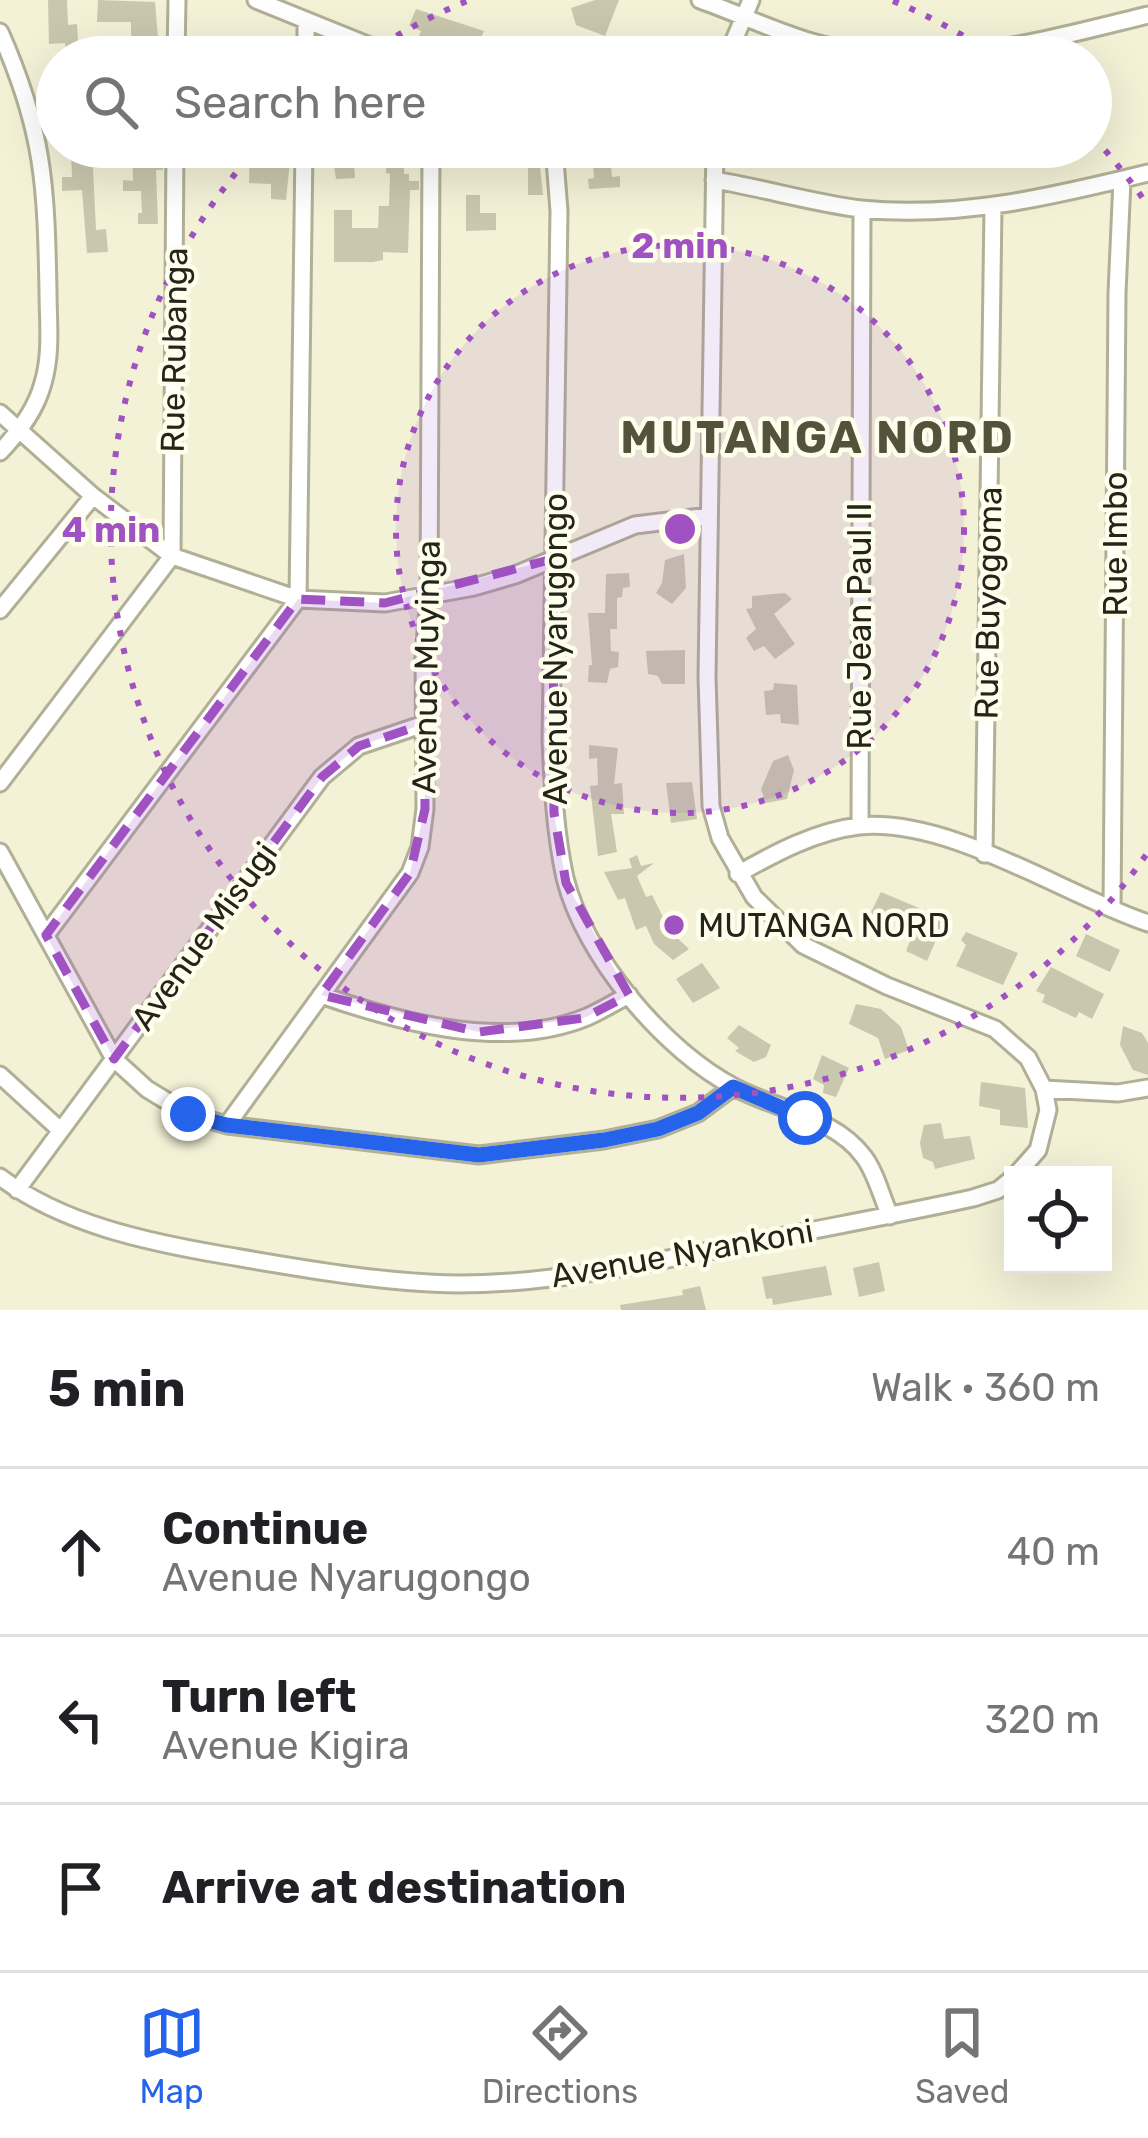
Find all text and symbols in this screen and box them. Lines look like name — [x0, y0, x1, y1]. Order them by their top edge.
search box — [36, 36, 1112, 168]
icon: search — [78, 69, 144, 135]
text: Search here — [174, 76, 426, 129]
text: 2 min — [631, 224, 729, 267]
street label: Rue Rubanga — [153, 247, 195, 453]
district label: MUTANGA NORD — [620, 411, 1016, 464]
street label: Rue Imbo — [1096, 472, 1135, 616]
street label: Rue Buyogoma — [966, 486, 1010, 720]
street label: Avenue Nyarugongo — [536, 493, 575, 805]
street label: Rue Jean Paul II — [840, 503, 879, 749]
text: 4 min — [62, 508, 160, 551]
centre of rings — [659, 508, 701, 550]
street label: Avenue Muyinga — [404, 540, 448, 794]
street label: Avenue Misugi — [123, 835, 285, 1037]
place label: MUTANGA NORD — [698, 906, 950, 945]
marker: MUTANGA NORD — [661, 912, 687, 938]
route end — [161, 1087, 215, 1141]
route start — [778, 1091, 832, 1145]
map controls — [1004, 1166, 1112, 1274]
button: locate — [1004, 1166, 1112, 1274]
street label: Avenue Nyankoni — [548, 1211, 816, 1295]
text: 5 min — [48, 1358, 186, 1419]
text: Walk · 360 m — [871, 1365, 1100, 1411]
text: Continue — [162, 1502, 368, 1555]
icon: ahead — [48, 1519, 114, 1585]
text: 40 m — [1007, 1529, 1100, 1575]
text: Avenue Nyarugongo — [162, 1555, 531, 1601]
text: Turn left — [162, 1670, 356, 1723]
icon: left — [48, 1687, 114, 1753]
text: 320 m — [985, 1697, 1100, 1743]
text: Avenue Kigira — [162, 1723, 410, 1769]
icon: arrive — [48, 1855, 114, 1921]
text: Arrive at destination — [162, 1861, 627, 1914]
tab: Map — [139, 2000, 205, 2111]
tab: Directions — [482, 2000, 638, 2111]
tab: Saved — [915, 2000, 1009, 2111]

